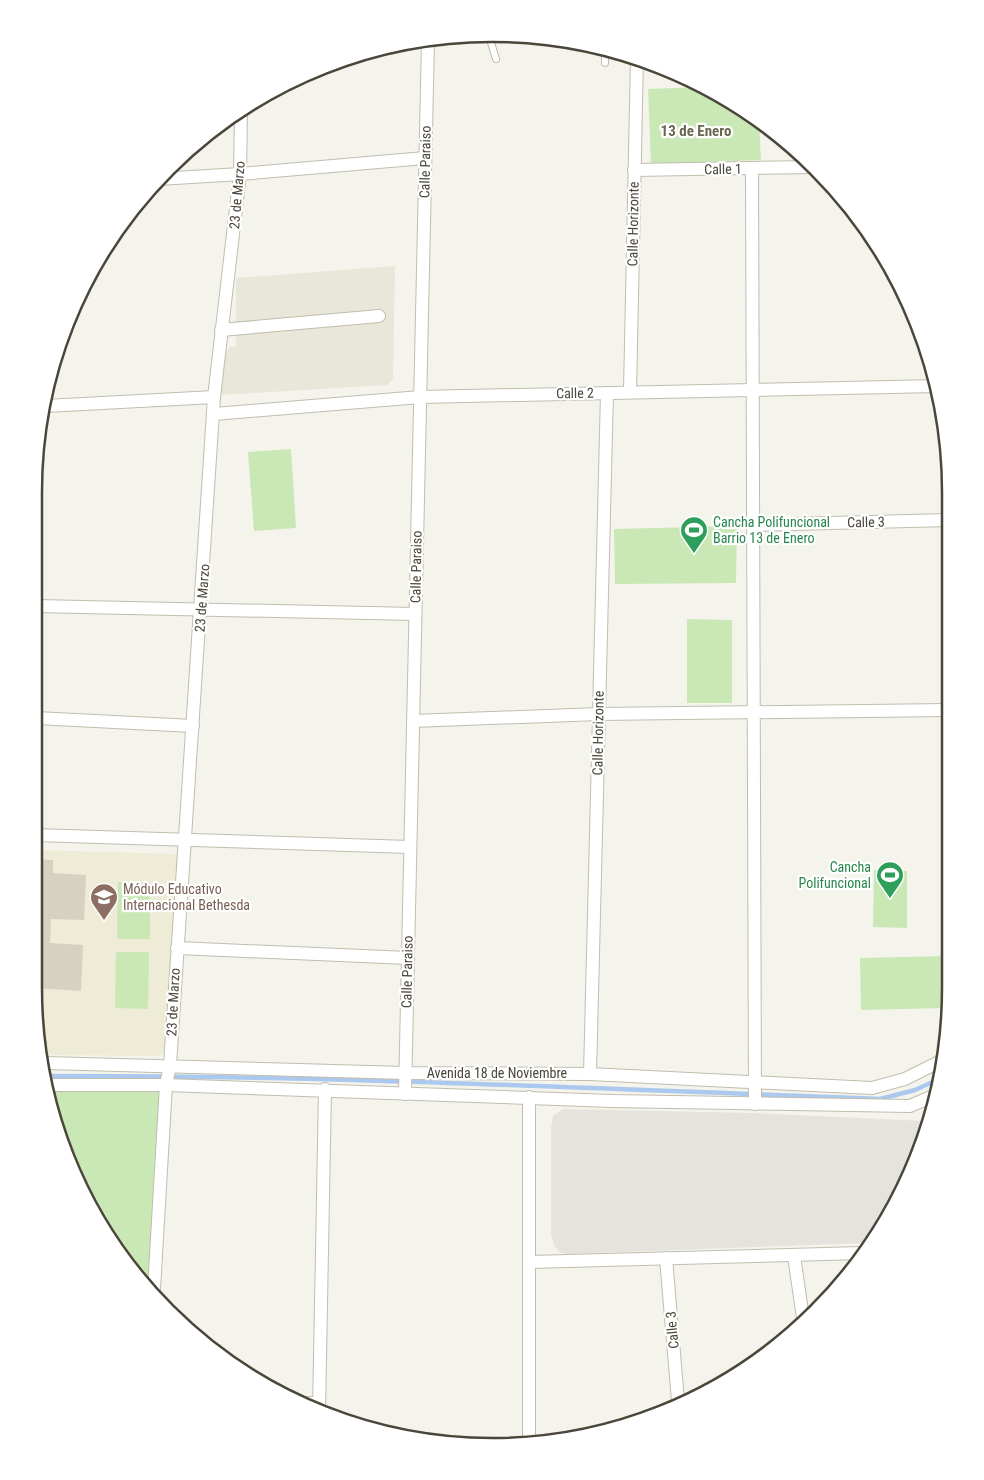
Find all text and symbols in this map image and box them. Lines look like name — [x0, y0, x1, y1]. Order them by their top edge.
district label: 13 de Enero — [661, 122, 731, 140]
street label: Calle Paraiso — [416, 126, 434, 198]
street label: 23 de Marzo — [226, 160, 248, 230]
street label: Calle 1 — [704, 161, 742, 177]
street label: Calle Horizonte — [624, 181, 642, 266]
street label: Calle 2 — [556, 385, 594, 401]
place label: Cancha Polifuncional Barrio 13 de Enero — [713, 514, 830, 546]
street label: Calle 3 — [847, 514, 885, 530]
sports icon: Cancha Polifuncional Barrio 13 de Enero — [679, 515, 709, 554]
street label: Calle Paraiso — [407, 531, 425, 603]
street label: 23 de Marzo — [192, 563, 212, 633]
street label: Calle Horizonte — [589, 690, 607, 775]
place label: Cancha Polifuncional — [798, 859, 871, 891]
sports icon: Cancha Polifuncional — [875, 860, 905, 899]
place label: Módulo Educativo Internacional Bethesda — [123, 881, 250, 913]
school or university icon: Módulo Educativo Internacional Bethesda — [89, 882, 119, 921]
street label: Calle Paraiso — [398, 936, 416, 1008]
street label: 23 de Marzo — [163, 967, 183, 1037]
street label: Avenida 18 de Noviembre — [427, 1065, 568, 1081]
street label: Calle 3 — [662, 1310, 682, 1350]

